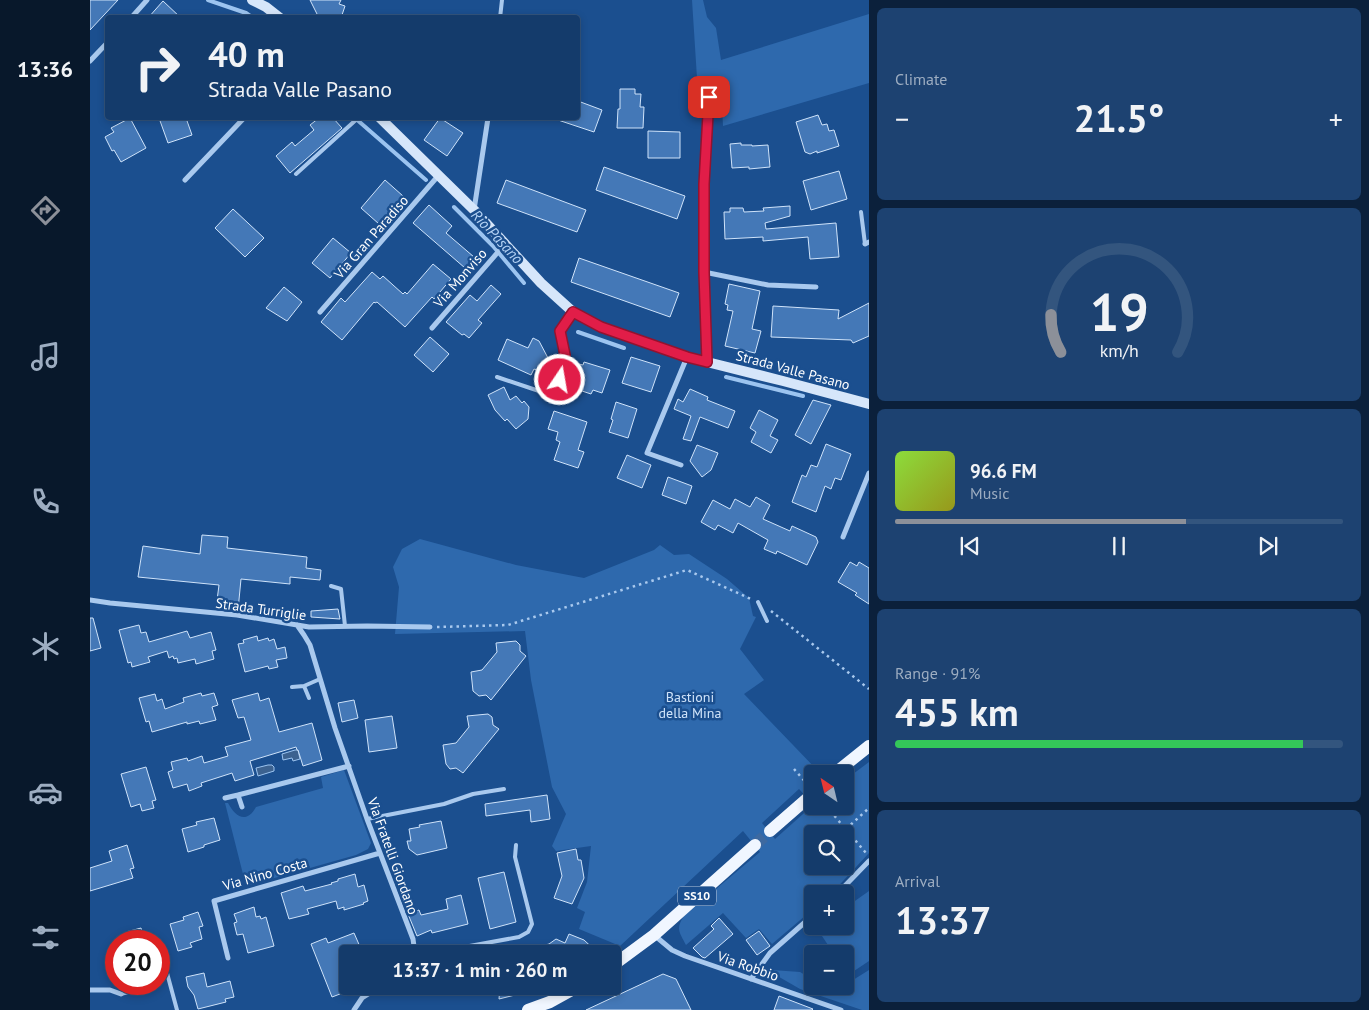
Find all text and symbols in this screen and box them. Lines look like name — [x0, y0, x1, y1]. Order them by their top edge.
text: 40 m — [208, 31, 285, 77]
icon: right — [125, 35, 190, 100]
text: 13:36 — [17, 55, 73, 83]
text: Climate — [895, 69, 947, 89]
text: Strada Valle Pasano — [208, 75, 392, 103]
pin — [688, 76, 730, 118]
icon: arrive — [695, 83, 723, 111]
text: 21.5° — [1074, 93, 1164, 142]
text: − — [895, 100, 909, 137]
text: + — [1329, 100, 1343, 137]
street label: Via Gran Paradiso — [329, 192, 412, 283]
icon: directions — [28, 193, 63, 228]
water label: Rio Pasano — [467, 205, 527, 268]
street label: Via Monviso — [429, 245, 491, 312]
text: 19 — [1090, 278, 1148, 345]
icon: music — [28, 339, 63, 374]
text: km/h — [1099, 339, 1139, 362]
street label: Strada Valle Pasano — [734, 346, 852, 394]
position arrow — [533, 353, 585, 405]
text: 96.6 FM — [970, 459, 1037, 483]
text: Music — [970, 483, 1010, 503]
icon: phone — [28, 484, 63, 519]
icon: previous — [956, 532, 984, 560]
icon: pause — [1105, 532, 1133, 560]
icon: next — [1254, 532, 1282, 560]
street label: Strada Turriglie — [215, 594, 307, 624]
icon: climate — [28, 629, 63, 664]
text: Range · 91% — [895, 663, 980, 683]
text: 455 km — [895, 687, 1019, 736]
park label: Bastioni della Mina — [659, 688, 722, 722]
north arrow — [804, 765, 854, 815]
map controls — [804, 765, 854, 995]
icon: car — [28, 775, 63, 810]
street label: Via Fratelli Giordano — [363, 794, 422, 917]
button: search — [804, 825, 854, 875]
street label: Via Nino Costa — [220, 853, 309, 895]
text: Arrival — [895, 871, 940, 891]
button: + — [804, 885, 854, 935]
road number: SS10 — [678, 886, 716, 906]
text: 13:37 — [895, 895, 991, 944]
icon: filters — [28, 920, 63, 955]
speed limit sign: 20 — [105, 930, 170, 995]
button: − — [804, 945, 854, 995]
street label: Via Robbio — [714, 947, 781, 985]
text: 13:37 · 1 min · 260 m — [393, 958, 567, 982]

